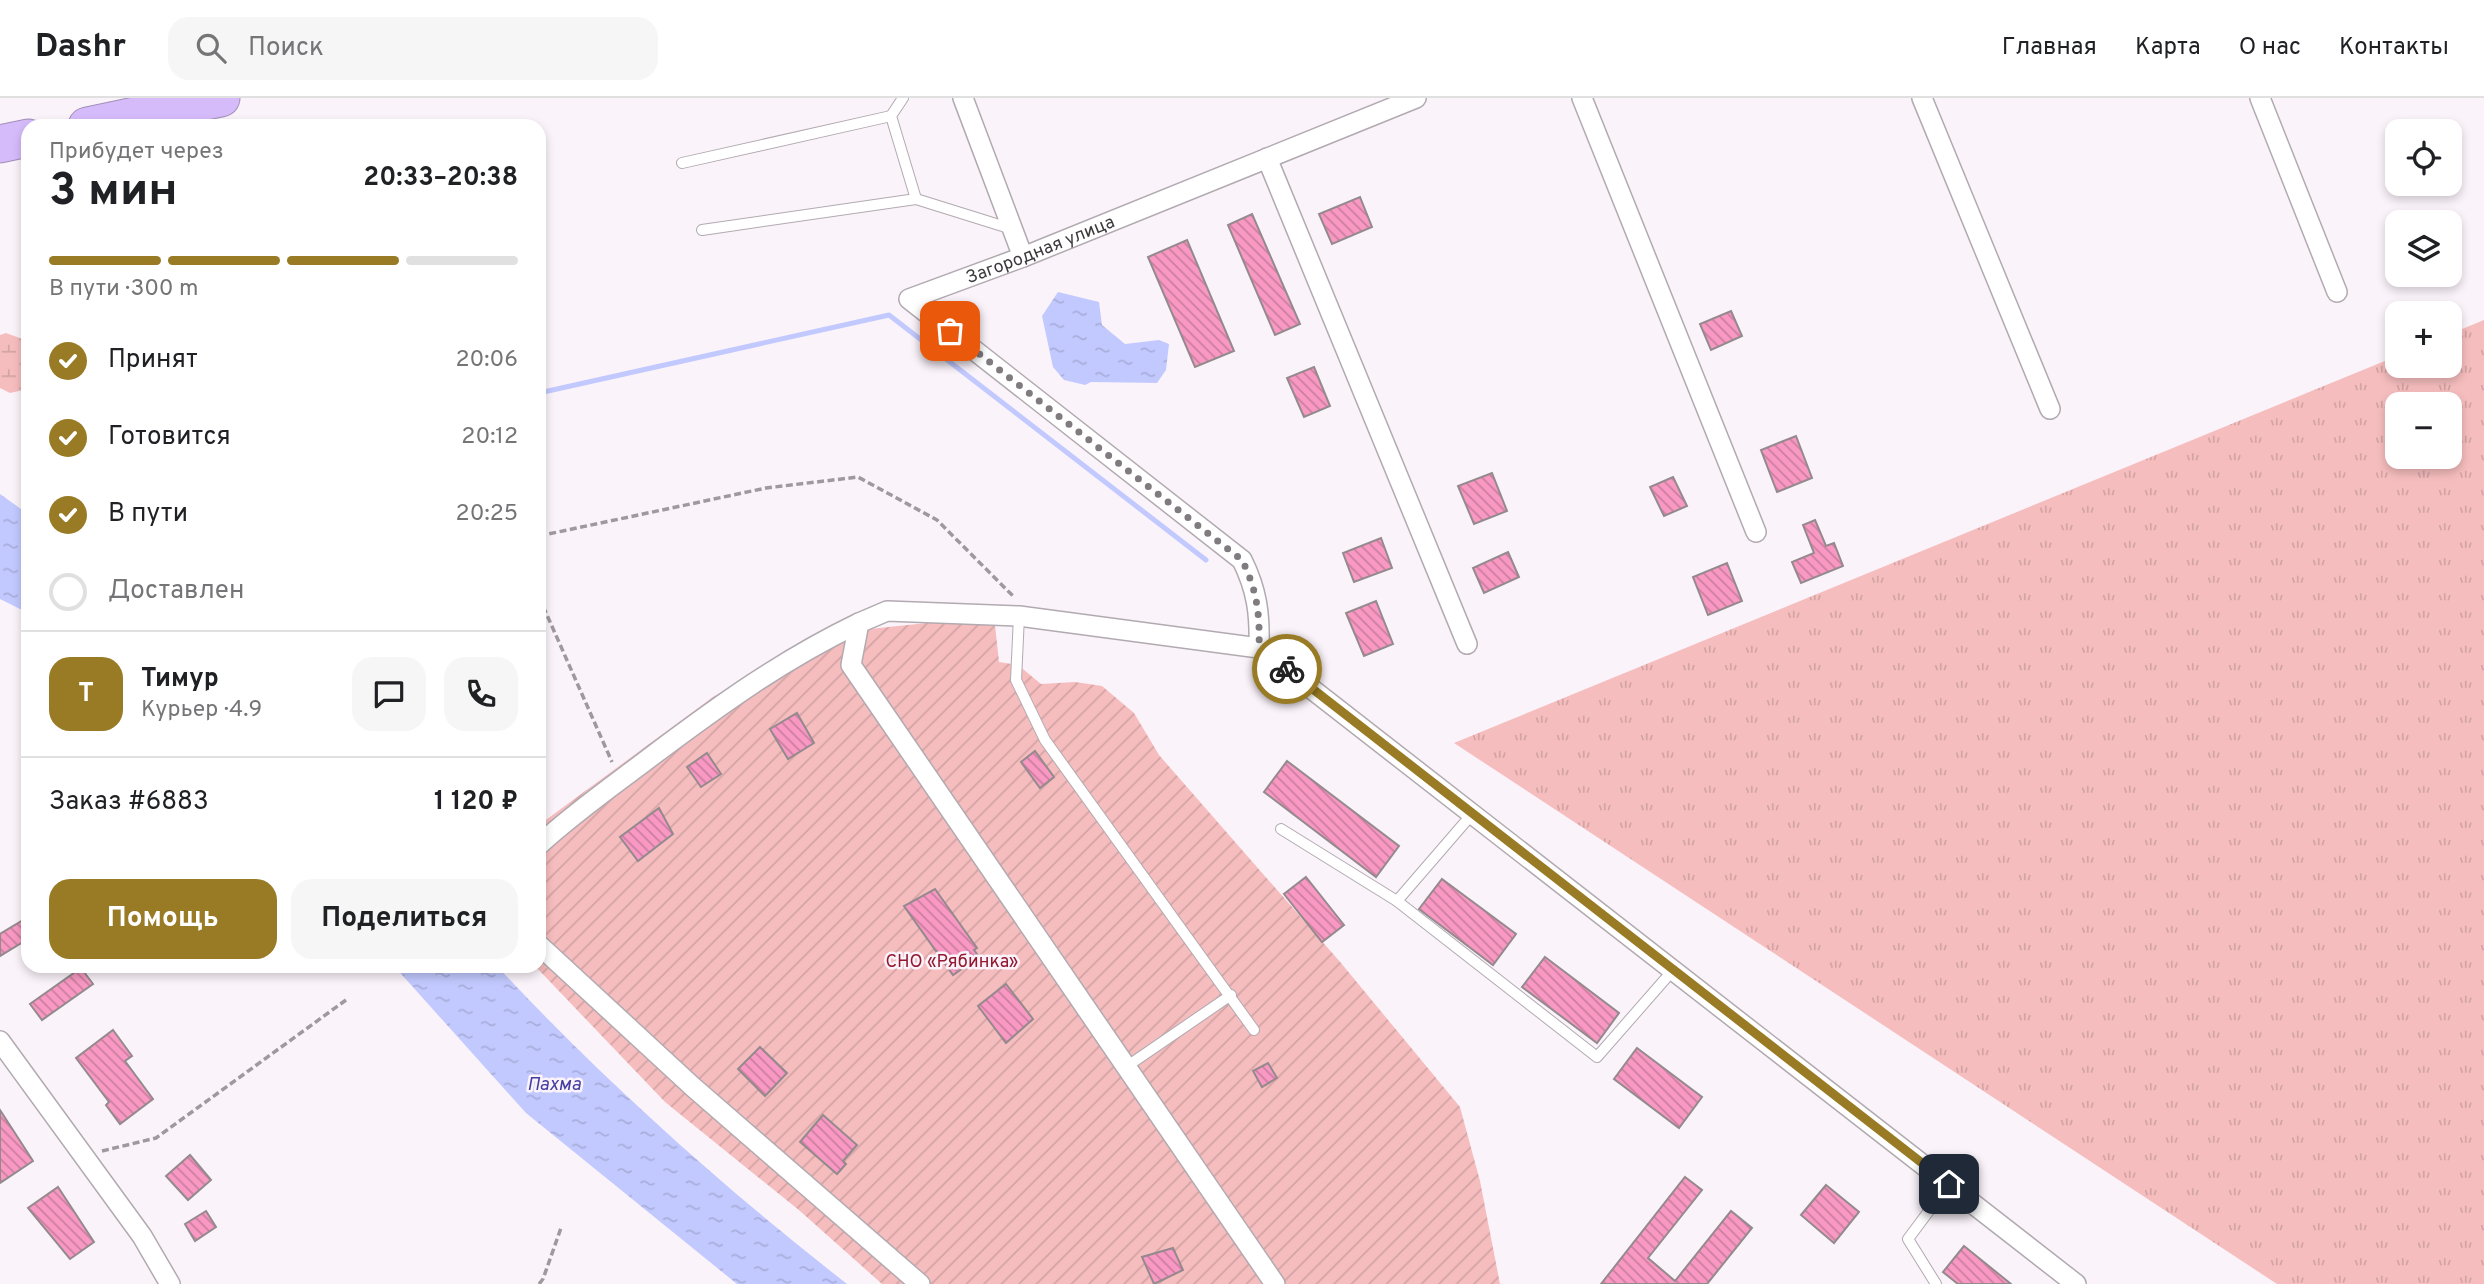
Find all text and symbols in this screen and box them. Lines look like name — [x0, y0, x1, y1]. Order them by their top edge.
search box — [168, 17, 658, 80]
text: Dashr — [35, 27, 126, 69]
icon: search — [192, 29, 230, 67]
text: Поиск — [248, 32, 324, 65]
text: Главная — [2002, 33, 2097, 63]
text: Карта — [2135, 33, 2201, 63]
text: О нас — [2239, 33, 2301, 63]
text: Контакты — [2339, 33, 2449, 63]
map controls — [2385, 119, 2462, 469]
button: locate — [2385, 119, 2462, 196]
text: Прибудет через — [49, 138, 224, 167]
text: 20:33–20:38 — [363, 162, 518, 195]
text: 3 мин — [49, 163, 178, 222]
button: layers — [2385, 210, 2462, 287]
street label: Загородная улица — [963, 211, 1118, 290]
text: В пути · 300 m — [49, 275, 198, 304]
pin — [920, 301, 980, 361]
button: + — [2385, 301, 2462, 378]
icon: bag — [931, 312, 969, 350]
icon: check — [49, 342, 87, 380]
text: Принят — [108, 344, 198, 377]
text: 20:06 — [455, 346, 518, 375]
button: − — [2385, 392, 2462, 469]
icon: check — [49, 419, 87, 457]
text: Готовится — [108, 421, 231, 454]
text: 20:12 — [461, 423, 518, 452]
icon: check — [49, 496, 87, 534]
text: В пути — [108, 498, 188, 531]
text: 20:25 — [456, 500, 518, 529]
text: Доставлен — [108, 575, 244, 608]
courier — [1252, 634, 1322, 704]
icon: bike — [1268, 650, 1306, 688]
button: chat — [352, 657, 426, 731]
button: phone — [444, 657, 518, 731]
text: Тимур — [141, 663, 219, 696]
text: Т — [78, 678, 94, 711]
text: Курьер · 4.9 — [141, 696, 262, 725]
text: Заказ #6883 — [49, 786, 209, 819]
text: 1 120 ₽ — [434, 786, 518, 819]
button: Помощь — [49, 879, 277, 959]
button: Поделиться — [291, 879, 518, 959]
park label: СНО «Рябинка» — [886, 951, 1018, 974]
water label: Пахма — [527, 1073, 581, 1097]
pin — [1919, 1154, 1979, 1214]
icon: home — [1930, 1165, 1968, 1203]

